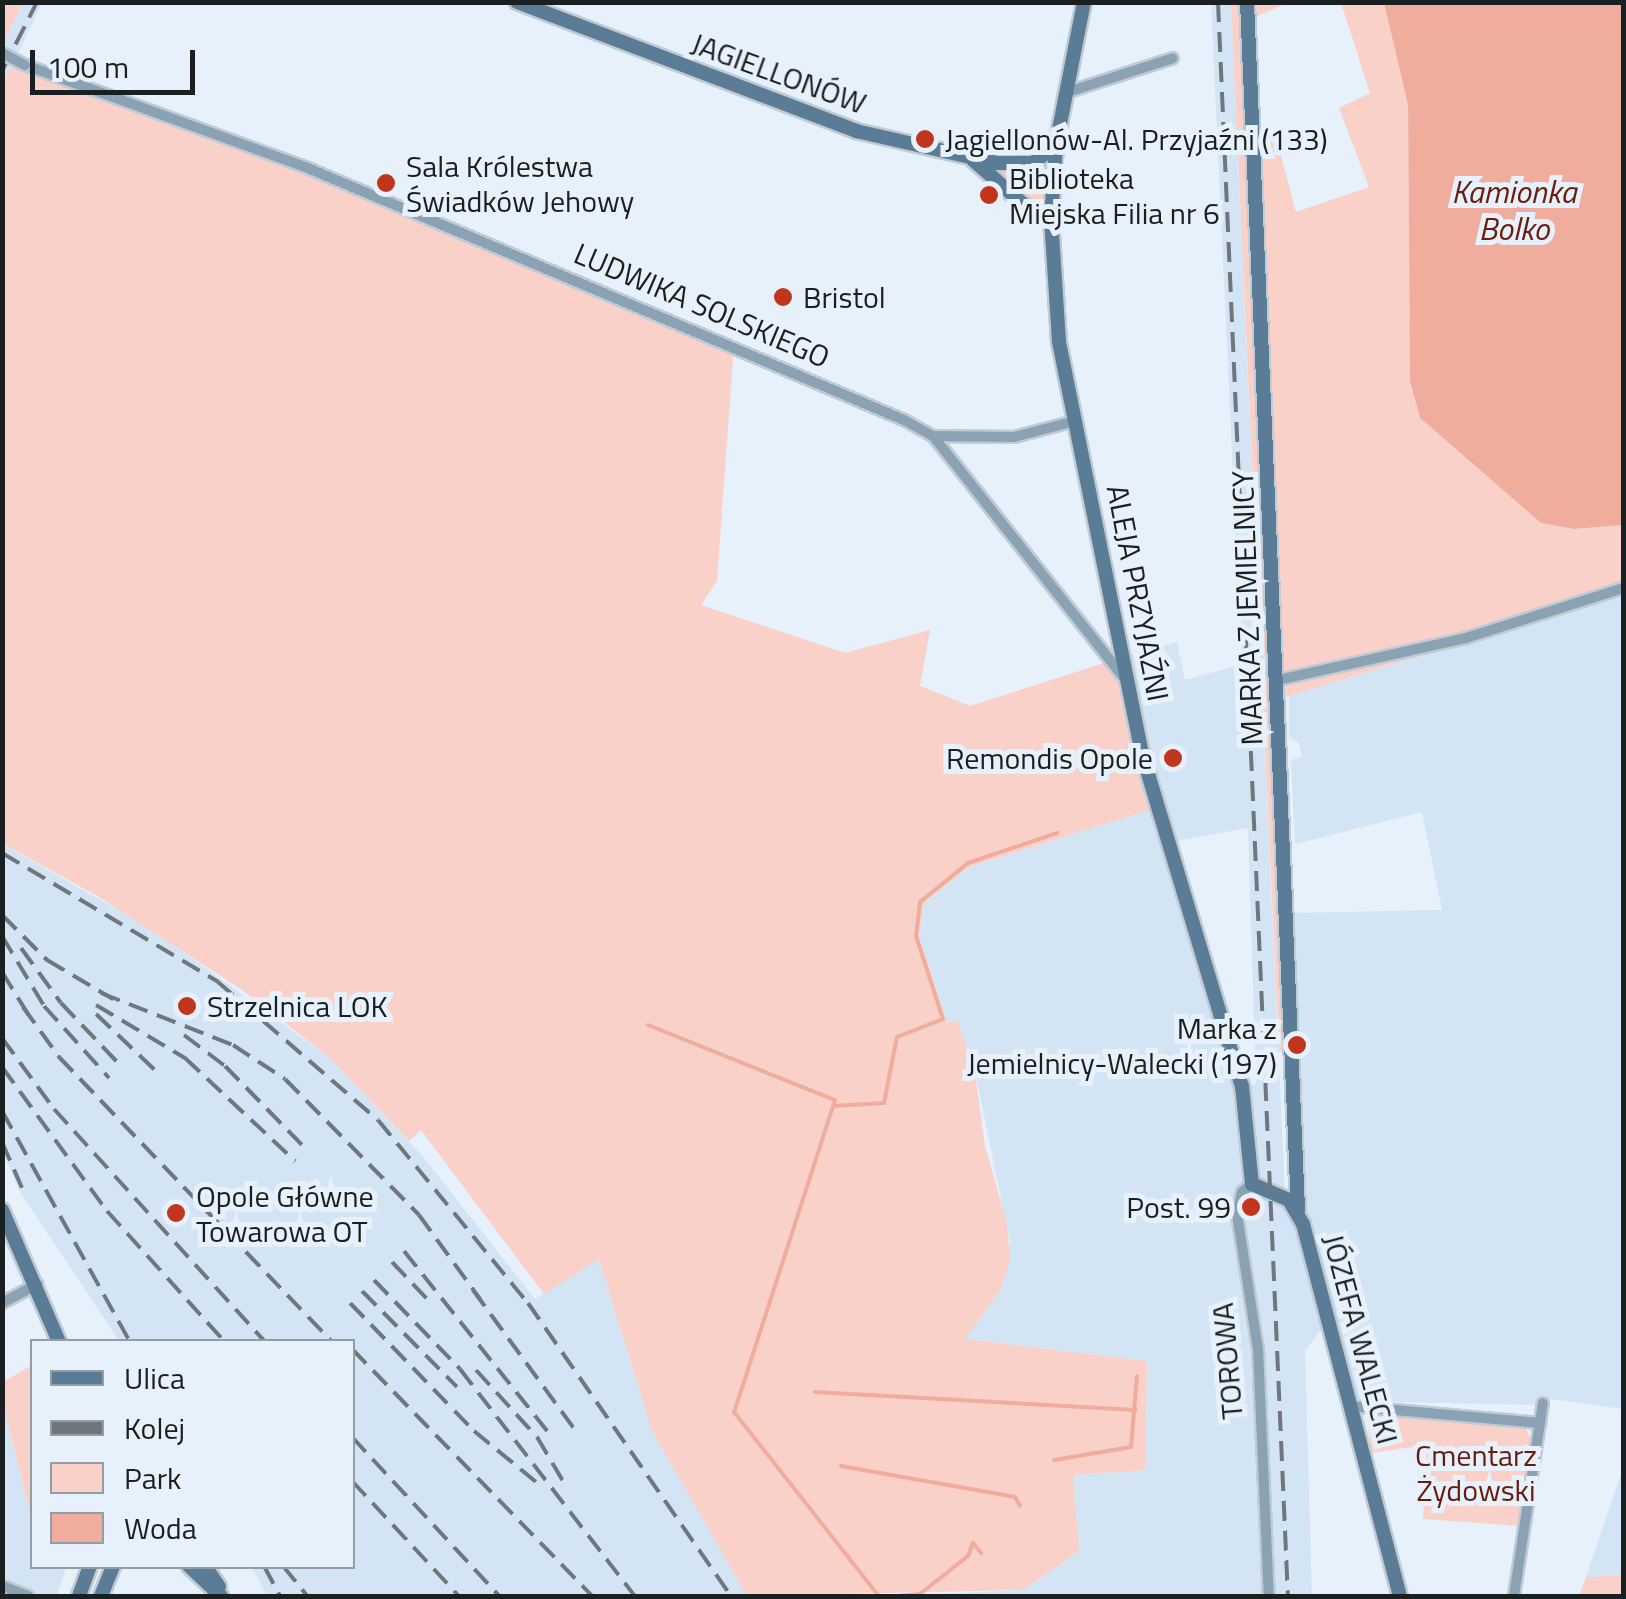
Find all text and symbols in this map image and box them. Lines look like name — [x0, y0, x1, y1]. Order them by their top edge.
street label: JAGIELLONÓW — [687, 25, 871, 121]
scale bar — [35, 30, 200, 92]
text: 100 m — [47, 44, 129, 90]
place label: Jagiellonów-Al. Przyjaźni (133) — [945, 121, 1328, 157]
marker: Jagiellonów-Al. Przyjaźni (133) — [914, 128, 936, 150]
place label: Sala Królestwa Świadków Jehowy — [406, 148, 634, 218]
place label: Biblioteka Miejska Filia nr 6 — [1009, 160, 1220, 230]
marker: Sala Królestwa Świadków Jehowy — [375, 172, 397, 194]
water label: Kamionka Bolko — [1452, 173, 1576, 248]
marker: Biblioteka Miejska Filia nr 6 — [978, 184, 1000, 206]
street label: LUDWIKA SOLSKIEGO — [569, 235, 835, 375]
place label: Bristol — [803, 279, 886, 315]
marker: Bristol — [772, 286, 794, 308]
street label: MARKA Z JEMIELNICY — [1224, 470, 1270, 746]
street label: ALEJA PRZYJAŹNI — [1099, 482, 1177, 704]
place label: Remondis Opole — [946, 740, 1153, 776]
marker: Remondis Opole — [1162, 747, 1184, 769]
place label: Strzelnica LOK — [207, 988, 388, 1024]
marker: Strzelnica LOK — [176, 995, 198, 1017]
place label: Marka z Jemielnicy-Walecki (197) — [967, 1010, 1277, 1080]
marker: Marka z Jemielnicy-Walecki (197) — [1286, 1034, 1308, 1056]
place label: Opole Główne Towarowa OT — [196, 1178, 374, 1248]
place label: Post. 99 — [1126, 1189, 1231, 1225]
marker: Post. 99 — [1240, 1196, 1262, 1218]
marker: Opole Główne Towarowa OT — [165, 1202, 187, 1224]
street label: JÓZEFA WALECKI — [1316, 1230, 1406, 1448]
street label: TOROWA — [1204, 1301, 1250, 1421]
legend — [30, 1339, 355, 1569]
text: Ulica — [124, 1355, 185, 1401]
text: Kolej — [124, 1405, 185, 1451]
park label: Cmentarz Żydowski — [1415, 1437, 1537, 1508]
text: Park — [124, 1455, 181, 1501]
text: Woda — [124, 1505, 197, 1551]

